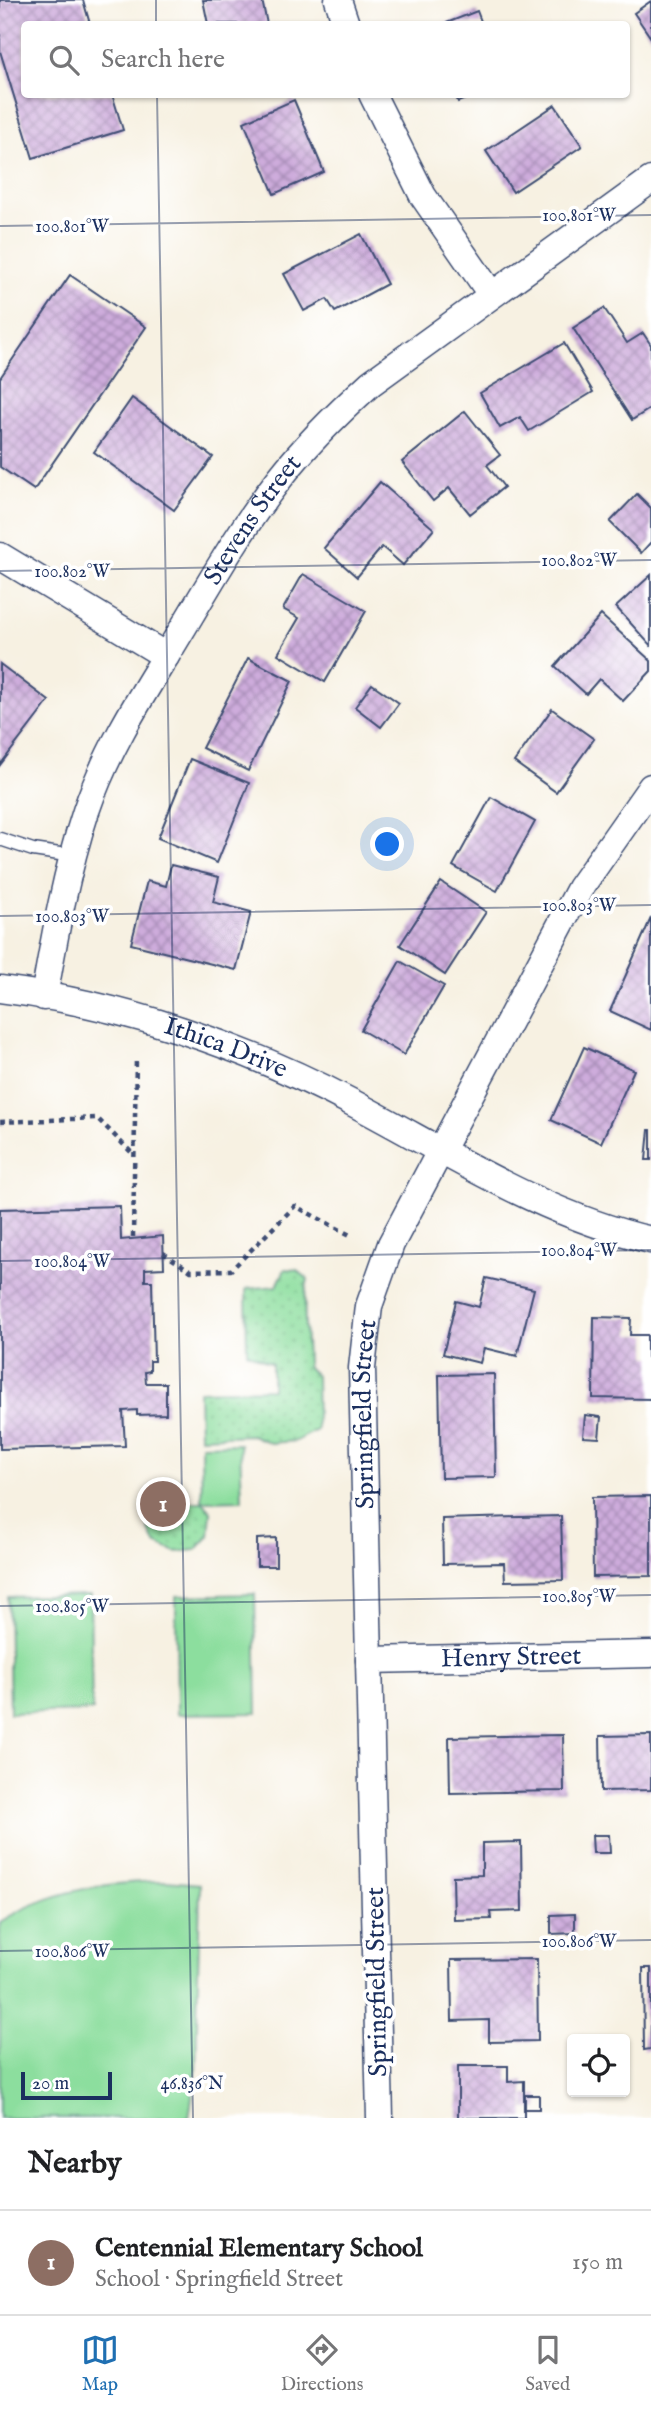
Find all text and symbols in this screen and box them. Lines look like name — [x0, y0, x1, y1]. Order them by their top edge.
search box — [21, 21, 630, 98]
icon: search — [45, 41, 83, 79]
text: Search here — [101, 43, 225, 76]
text: 100.801°W — [542, 205, 617, 228]
text: 100.801°W — [35, 216, 110, 239]
street label: Stevens Street — [196, 448, 309, 591]
text: 100.802°W — [541, 550, 618, 573]
text: 100.802°W — [34, 561, 111, 584]
your location — [370, 827, 404, 861]
text: 100.803°W — [542, 895, 617, 918]
text: 100.803°W — [35, 906, 110, 929]
street label: Ithica Drive — [160, 1009, 293, 1086]
text: 100.804°W — [541, 1240, 618, 1263]
text: 100.804°W — [34, 1251, 111, 1274]
street label: Springfield Street — [345, 1318, 384, 1510]
pin: 1 — [140, 1478, 186, 1530]
text: 100.805°W — [542, 1586, 617, 1609]
text: 100.805°W — [35, 1596, 110, 1619]
street label: Henry Street — [440, 1639, 582, 1675]
street label: Springfield Street — [359, 1887, 395, 2077]
text: 100.806°W — [542, 1931, 617, 1954]
text: 100.806°W — [35, 1941, 110, 1964]
map controls — [567, 2034, 630, 2097]
button: locate — [567, 2034, 630, 2097]
scale bar — [21, 2069, 112, 2101]
text: 20 m — [32, 2072, 69, 2096]
text: 46.836°N — [161, 2073, 224, 2096]
text: Nearby — [28, 2145, 121, 2183]
text: Centennial Elementary School — [95, 2232, 423, 2265]
text: 1 — [47, 2248, 55, 2277]
text: 150 m — [572, 2248, 623, 2277]
text: School · Springfield Street — [95, 2265, 343, 2294]
tab: Map — [81, 2331, 119, 2397]
tab: Directions — [281, 2331, 363, 2397]
tab: Saved — [525, 2331, 570, 2397]

